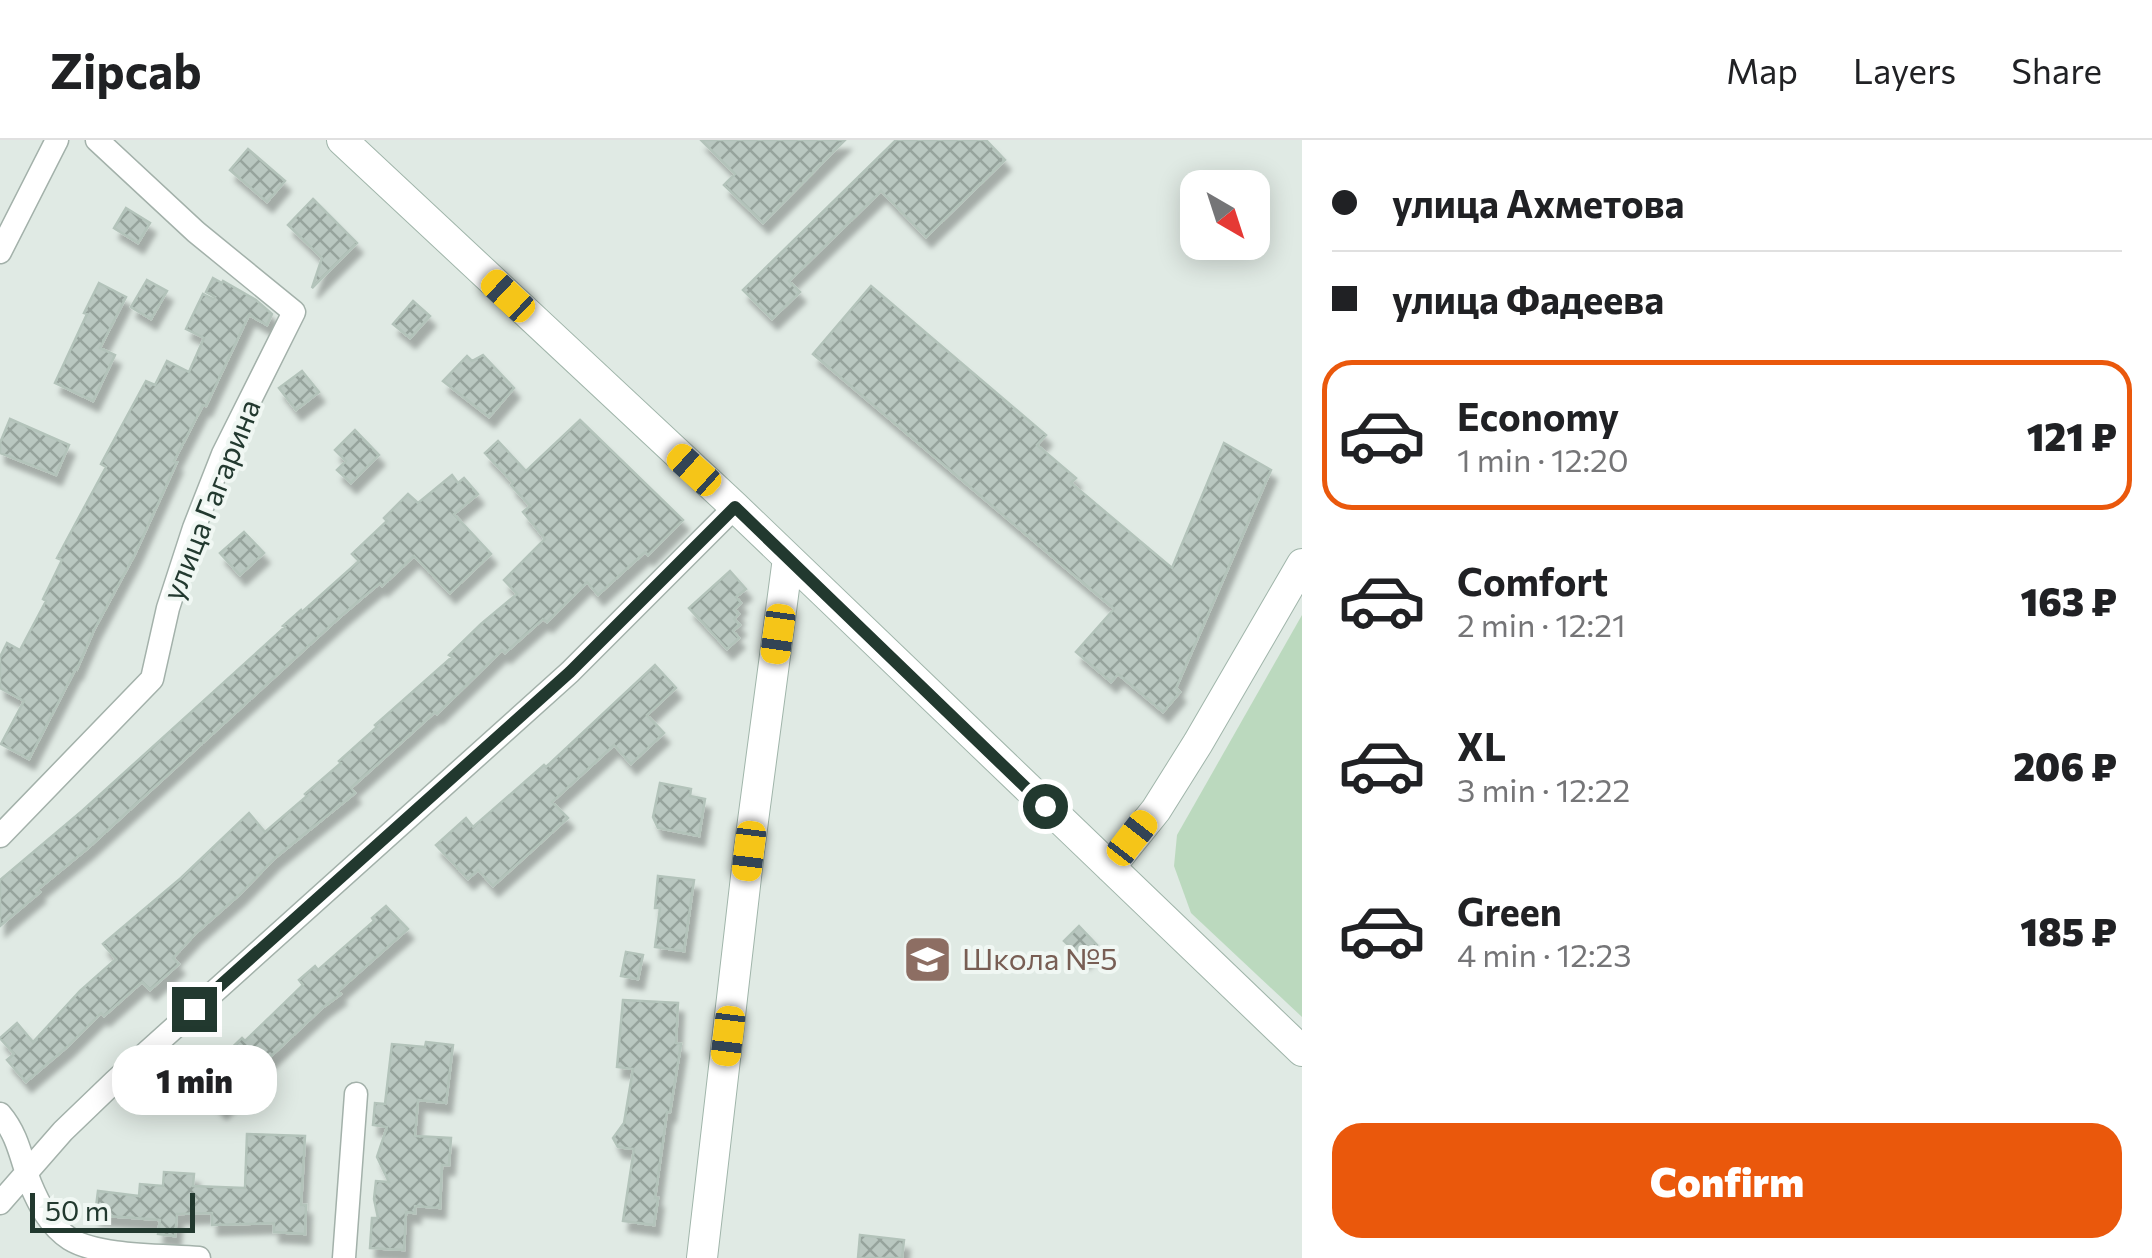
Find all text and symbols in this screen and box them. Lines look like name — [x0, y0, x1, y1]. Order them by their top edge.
text: Zipcab — [50, 40, 202, 99]
text: Map — [1726, 48, 1798, 91]
text: Layers — [1853, 48, 1956, 91]
text: Share — [2011, 48, 2102, 91]
north arrow — [1180, 170, 1270, 260]
map controls — [1180, 170, 1270, 260]
text: улица Ахметова — [1392, 179, 1684, 226]
car — [476, 265, 540, 327]
text: улица Фадеева — [1392, 275, 1664, 322]
icon: car — [1337, 390, 1427, 480]
text: Economy — [1457, 392, 1619, 439]
street label: улица Гагарина — [152, 393, 267, 605]
text: 121 ₽ — [2027, 412, 2117, 459]
car — [662, 439, 726, 501]
text: 1 min · 12:20 — [1457, 439, 1629, 479]
icon: car — [1337, 555, 1427, 645]
text: Comfort — [1457, 557, 1608, 604]
text: 163 ₽ — [2021, 577, 2117, 624]
car — [759, 602, 797, 666]
text: 2 min · 12:21 — [1457, 604, 1626, 644]
icon: car — [1337, 720, 1427, 810]
text: XL — [1457, 722, 1506, 769]
text: 206 ₽ — [2013, 742, 2117, 789]
text: 3 min · 12:22 — [1457, 769, 1630, 809]
route start — [1023, 784, 1068, 829]
car — [1102, 805, 1162, 871]
car — [730, 819, 768, 883]
icon: car — [1337, 885, 1427, 975]
text: Green — [1457, 887, 1562, 934]
text: 185 ₽ — [2020, 907, 2117, 954]
school or university icon: Школа №5 — [901, 934, 953, 986]
text: 4 min · 12:23 — [1457, 934, 1632, 974]
place label: Школа №5 — [962, 939, 1117, 976]
route end — [172, 987, 217, 1032]
car — [709, 1004, 747, 1068]
callout: 1 min — [111, 1044, 276, 1114]
text: 1 min — [156, 1060, 233, 1100]
button: Confirm — [1332, 1123, 2122, 1238]
scale bar — [30, 1188, 195, 1232]
text: 50 m — [45, 1193, 109, 1227]

